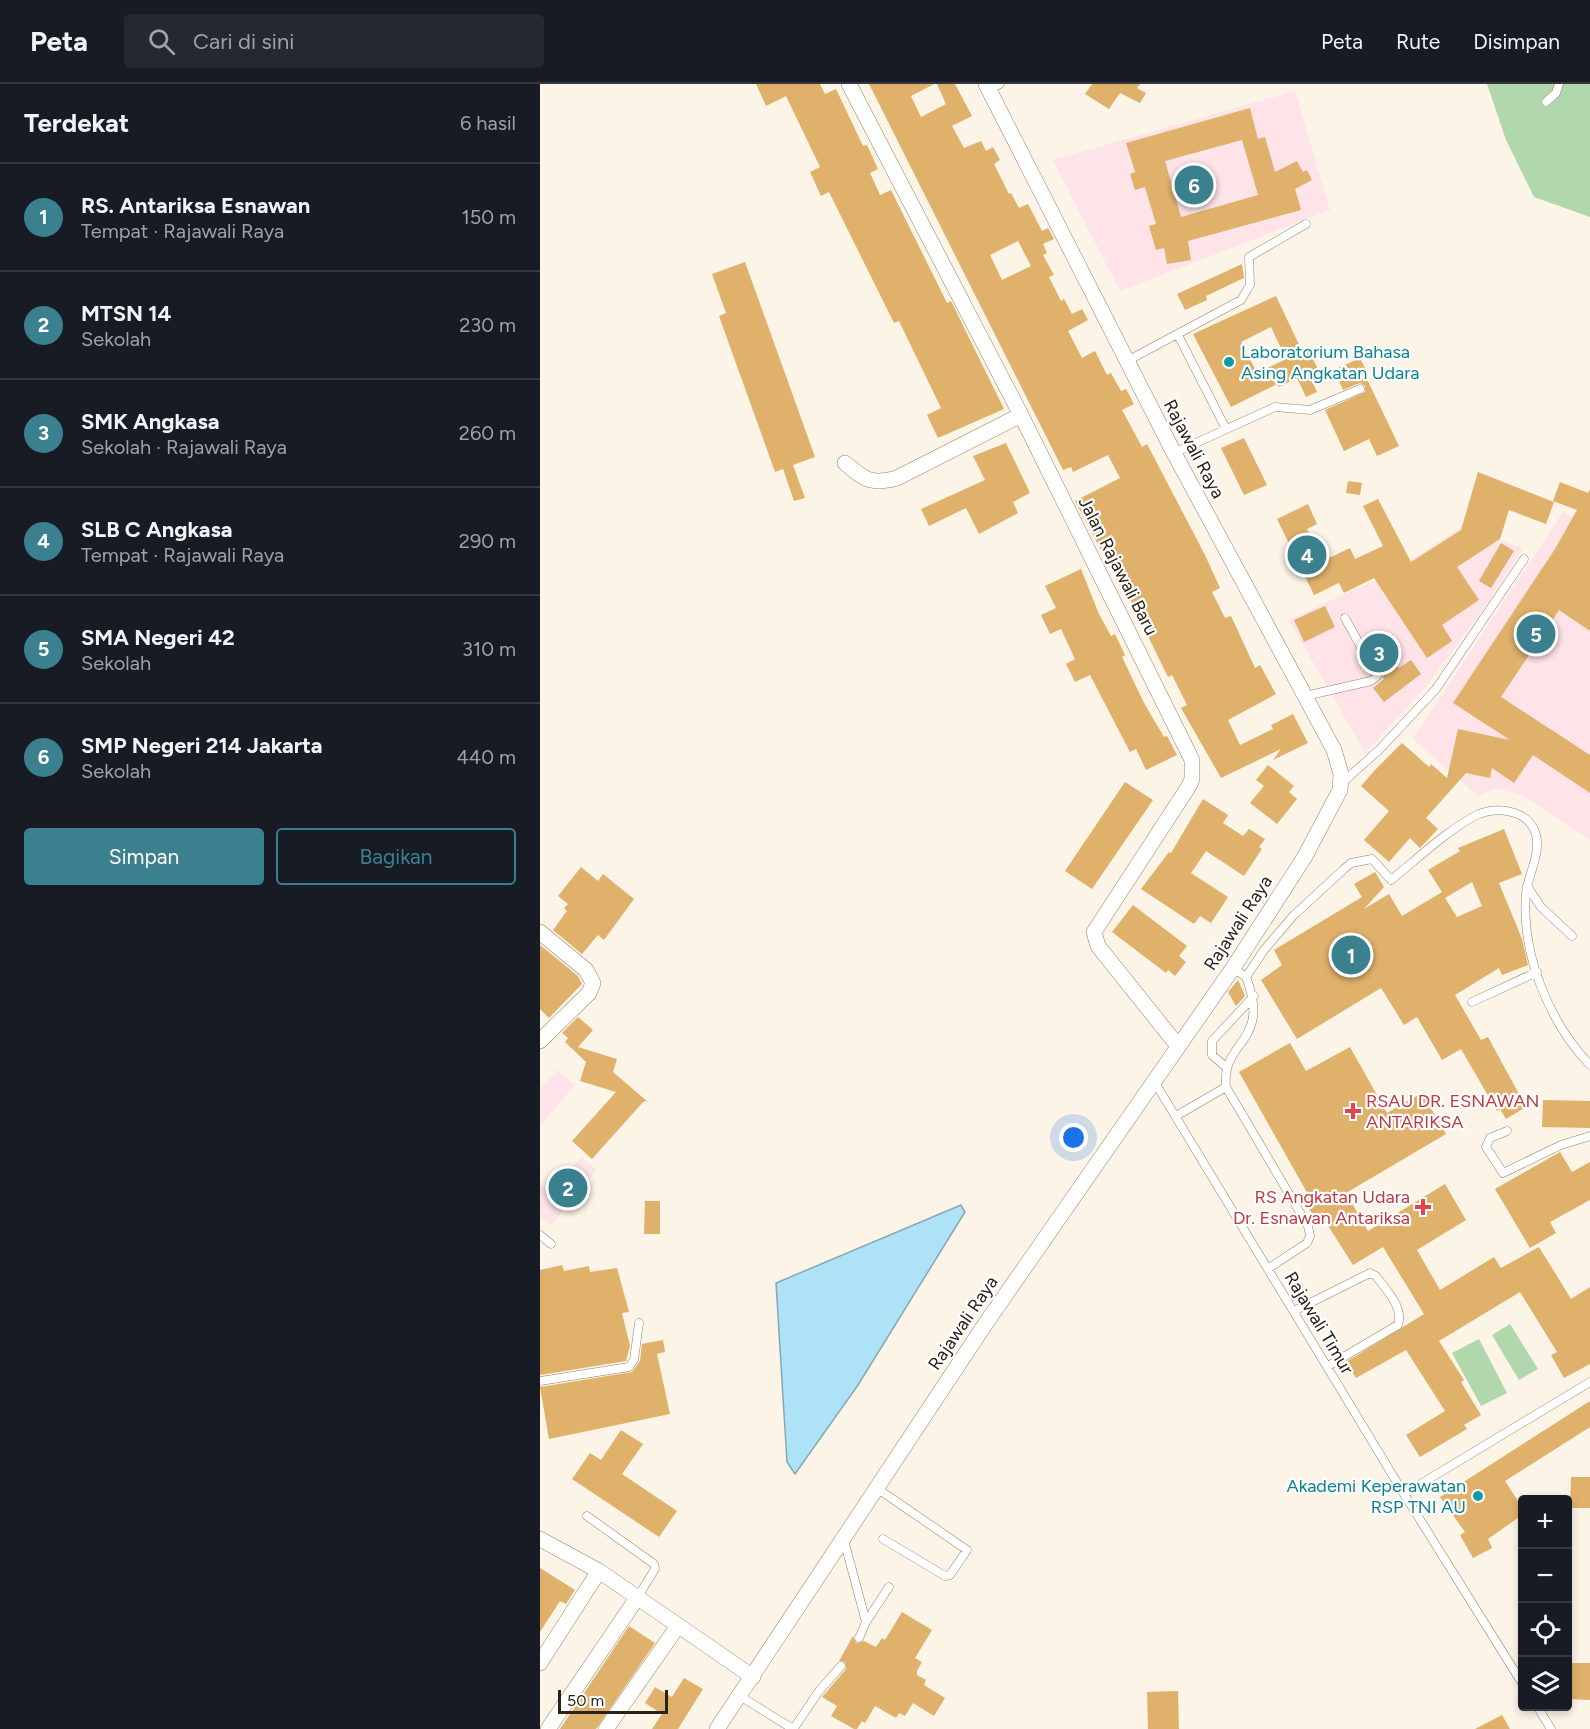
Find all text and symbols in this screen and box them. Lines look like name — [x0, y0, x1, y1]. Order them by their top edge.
search box — [124, 14, 544, 68]
text: Peta — [30, 24, 88, 58]
icon: search — [145, 25, 178, 58]
text: Cari di sini — [193, 28, 294, 55]
text: Peta — [1321, 29, 1363, 54]
text: Rute — [1396, 29, 1440, 54]
text: Disimpan — [1473, 29, 1560, 54]
text: Terdekat — [24, 107, 129, 139]
text: 6 hasil — [460, 111, 516, 135]
pin: 6 — [1174, 162, 1214, 208]
text: RS. Antariksa Esnawan — [81, 192, 310, 219]
text: 1 — [39, 205, 48, 229]
text: 150 m — [461, 205, 516, 229]
text: Tempat · Rajawali Raya — [81, 219, 284, 243]
text: MTSN 14 — [81, 300, 172, 327]
text: 2 — [38, 313, 49, 337]
text: 230 m — [459, 313, 516, 337]
text: Sekolah — [81, 327, 151, 351]
place label: Laboratorium Bahasa Asing Angkatan Udara — [1241, 341, 1419, 384]
marker: Laboratorium Bahasa Asing Angkatan Udara — [1222, 355, 1236, 369]
street label: Rajawali Raya — [1159, 396, 1229, 502]
text: SMK Angkasa — [81, 408, 220, 435]
text: 3 — [38, 421, 49, 445]
text: 260 m — [459, 421, 516, 445]
text: Sekolah · Rajawali Raya — [81, 435, 287, 459]
street label: Jalan Rajawali Baru — [1074, 493, 1162, 639]
text: SLB C Angkasa — [81, 516, 232, 543]
text: 4 — [37, 529, 50, 553]
text: 290 m — [459, 529, 516, 553]
pin: 4 — [1288, 532, 1326, 578]
text: Tempat · Rajawali Raya — [81, 543, 284, 567]
pin: 5 — [1516, 612, 1556, 656]
text: SMA Negeri 42 — [81, 624, 235, 651]
pin: 3 — [1360, 630, 1398, 676]
text: 5 — [38, 637, 49, 661]
text: 310 m — [462, 637, 516, 661]
text: Sekolah — [81, 651, 151, 675]
text: SMP Negeri 214 Jakarta — [81, 732, 322, 759]
text: 6 — [38, 745, 49, 769]
text: 440 m — [456, 745, 516, 769]
text: Sekolah — [81, 759, 151, 783]
button: Simpan — [24, 828, 264, 885]
button: Bagikan — [276, 828, 516, 885]
street label: Rajawali Raya — [1199, 871, 1277, 975]
pin: 1 — [1332, 932, 1370, 978]
place label: RSAU DR. ESNAWAN ANTARIKSA — [1366, 1090, 1540, 1133]
marker: RSAU DR. ESNAWAN ANTARIKSA — [1344, 1102, 1362, 1120]
your location — [1059, 1123, 1088, 1152]
pin: 2 — [549, 1166, 588, 1210]
place label: RS Angkatan Udara Dr. Esnawan Antariksa — [1233, 1186, 1410, 1229]
marker: RS Angkatan Udara Dr. Esnawan Antariksa — [1414, 1198, 1432, 1216]
street label: Rajawali Timur — [1280, 1268, 1358, 1378]
street label: Rajawali Raya — [923, 1272, 1003, 1374]
place label: Akademi Keperawatan RSP TNI AU — [1286, 1475, 1466, 1518]
marker: Akademi Keperawatan RSP TNI AU — [1471, 1489, 1485, 1503]
map controls — [1518, 1495, 1572, 1711]
button: + — [1518, 1495, 1572, 1549]
button: − — [1518, 1549, 1572, 1603]
button: locate — [1518, 1603, 1572, 1657]
button: layers — [1518, 1657, 1572, 1711]
scale bar — [558, 1687, 668, 1714]
text: 50 m — [567, 1691, 604, 1710]

